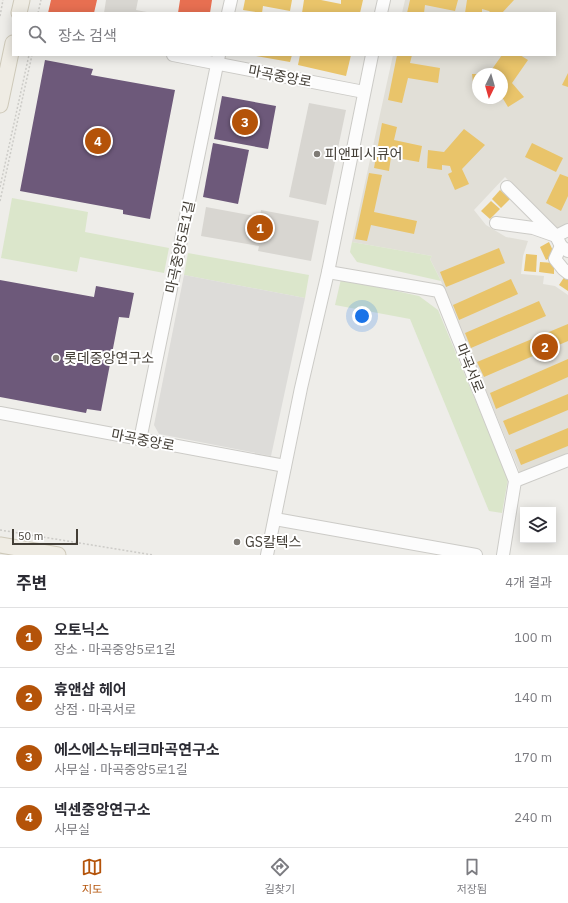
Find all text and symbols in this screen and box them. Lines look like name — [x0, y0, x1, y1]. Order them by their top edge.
search box — [12, 12, 556, 56]
icon: search — [26, 23, 48, 45]
text: 장소 검색 — [58, 26, 117, 45]
street label: 마곡중앙로 — [247, 61, 313, 91]
north arrow — [472, 68, 508, 104]
pin: 3 — [232, 107, 258, 137]
pin: 4 — [85, 126, 111, 156]
place label: 피앤피시큐어 — [325, 145, 402, 163]
marker: 피앤피시큐어 — [312, 149, 322, 159]
street label: 마곡중앙5로1길 — [161, 199, 199, 295]
pin: 1 — [247, 213, 273, 243]
your location — [352, 306, 372, 326]
pin: 2 — [532, 332, 558, 362]
street label: 마곡서로 — [452, 341, 488, 395]
place label: 롯데중앙연구소 — [64, 349, 154, 367]
marker: 롯데중앙연구소 — [51, 353, 61, 363]
street label: 마곡중앙로 — [110, 425, 176, 455]
map controls — [520, 507, 556, 543]
button: layers — [520, 507, 556, 543]
scale bar — [12, 527, 78, 546]
text: 50 m — [18, 529, 43, 543]
place label: GS칼텍스 — [245, 533, 302, 551]
marker: GS칼텍스 — [232, 537, 242, 547]
text: 주변 — [16, 572, 47, 594]
text: 4개 결과 — [505, 574, 552, 591]
text: 오토닉스 — [54, 620, 109, 639]
text: 1 — [25, 629, 33, 646]
text: 100 m — [514, 629, 552, 646]
text: 장소 · 마곡중앙5로1길 — [54, 641, 176, 658]
text: 휴앤샵 헤어 — [54, 680, 127, 699]
text: 2 — [25, 689, 33, 706]
text: 140 m — [514, 689, 552, 706]
text: 상점 · 마곡서로 — [54, 701, 136, 718]
text: 에스에스뉴테크마곡연구소 — [54, 740, 220, 759]
text: 3 — [25, 749, 33, 766]
text: 170 m — [514, 749, 552, 766]
text: 사무실 · 마곡중앙5로1길 — [54, 761, 188, 778]
text: 넥센중앙연구소 — [54, 800, 151, 819]
text: 4 — [25, 809, 33, 826]
text: 240 m — [514, 809, 552, 826]
text: 사무실 — [54, 821, 90, 838]
tab: 지도 — [81, 856, 103, 896]
tab: 길찾기 — [265, 856, 295, 896]
tab: 저장됨 — [457, 856, 487, 896]

